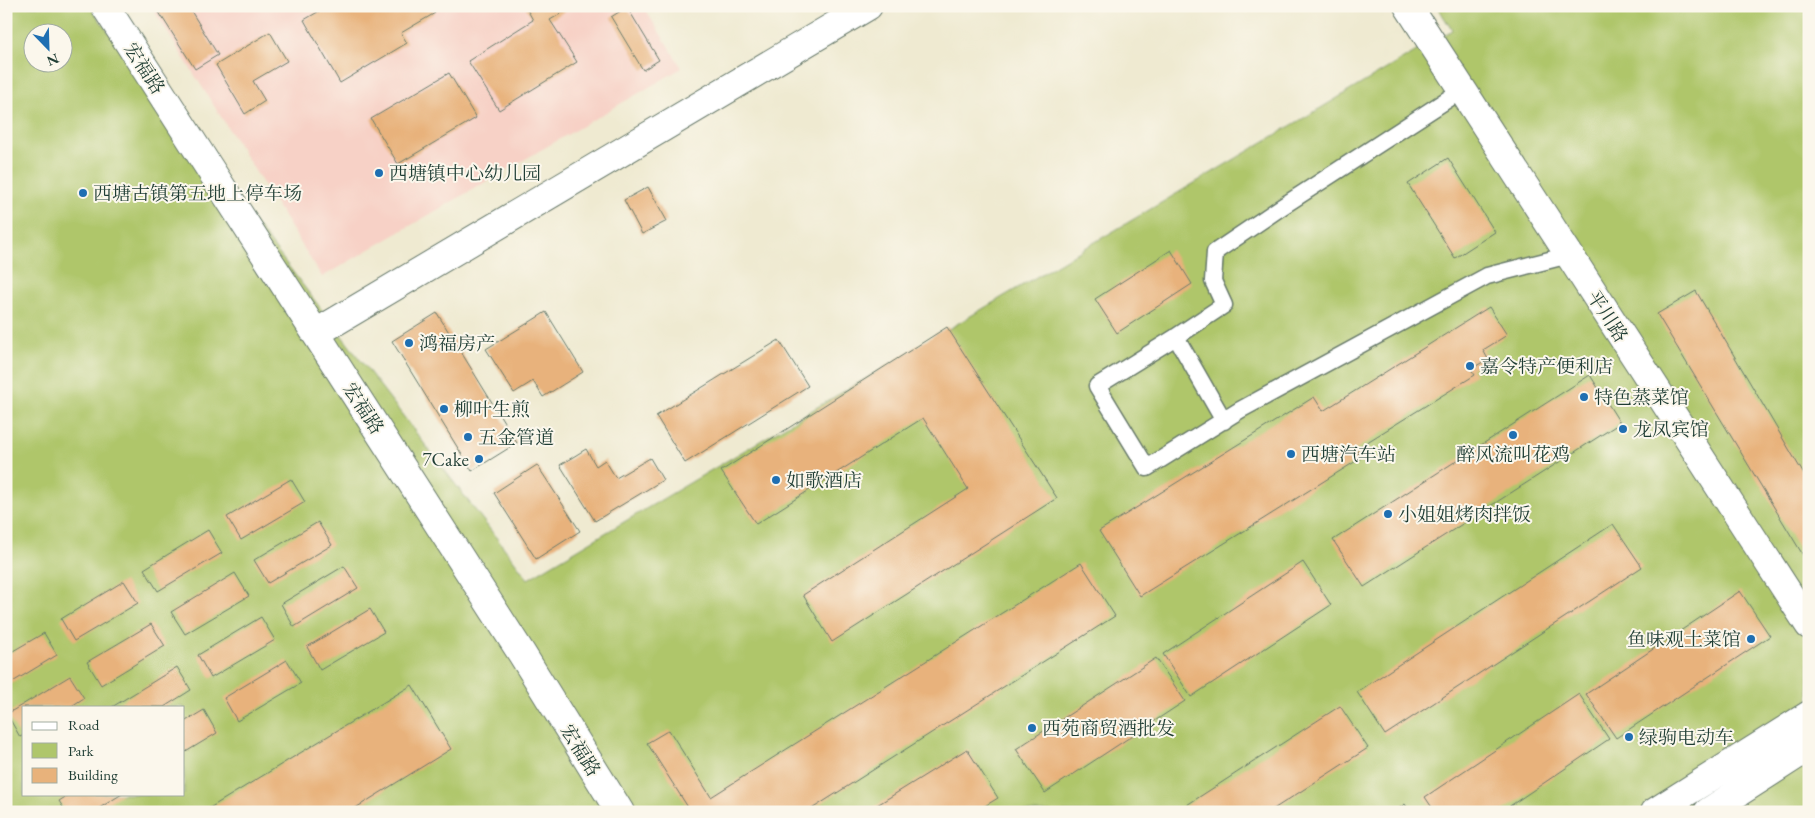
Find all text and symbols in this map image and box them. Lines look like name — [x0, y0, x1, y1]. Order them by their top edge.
north arrow — [22, 22, 72, 72]
street label: 宏福路 — [119, 38, 171, 99]
text: N — [44, 49, 62, 71]
place label: 西塘镇中心幼儿园 — [389, 161, 541, 186]
marker: 西塘镇中心幼儿园 — [373, 167, 385, 179]
place label: 西塘古镇第五地上停车场 — [93, 181, 302, 206]
marker: 西塘古镇第五地上停车场 — [77, 187, 89, 199]
street label: 平川路 — [1582, 286, 1634, 347]
place label: 鸿福房产 — [419, 331, 495, 356]
marker: 鸿福房产 — [403, 337, 415, 349]
place label: 嘉令特产便利店 — [1480, 354, 1613, 379]
marker: 嘉令特产便利店 — [1464, 360, 1476, 372]
street label: 宏福路 — [338, 378, 390, 439]
place label: 特色蒸菜馆 — [1594, 385, 1689, 410]
marker: 特色蒸菜馆 — [1578, 391, 1590, 403]
place label: 柳叶生煎 — [454, 397, 530, 422]
marker: 柳叶生煎 — [438, 403, 450, 415]
place label: 龙凤宾馆 — [1633, 417, 1709, 442]
marker: 龙凤宾馆 — [1617, 423, 1629, 435]
place label: 五金管道 — [478, 425, 554, 450]
marker: 醉风流叫花鸡 — [1507, 429, 1519, 441]
marker: 五金管道 — [462, 431, 474, 443]
place label: 西塘汽车站 — [1301, 442, 1396, 467]
place label: 醉风流叫花鸡 — [1456, 442, 1570, 467]
place label: 7Cake — [422, 447, 469, 472]
marker: 西塘汽车站 — [1285, 448, 1297, 460]
marker: 7Cake — [473, 453, 485, 465]
place label: 如歌酒店 — [786, 468, 862, 493]
marker: 如歌酒店 — [770, 474, 782, 486]
place label: 小姐姐烤肉拌饭 — [1398, 502, 1531, 527]
marker: 小姐姐烤肉拌饭 — [1382, 508, 1394, 520]
place label: 鱼味观土菜馆 — [1627, 627, 1741, 652]
marker: 鱼味观土菜馆 — [1745, 633, 1757, 645]
legend — [22, 706, 185, 796]
text: Road — [68, 715, 100, 734]
place label: 西苑商贸酒批发 — [1042, 716, 1175, 741]
street label: 宏福路 — [555, 719, 606, 781]
marker: 西苑商贸酒批发 — [1026, 722, 1038, 734]
place label: 绿驹电动车 — [1639, 725, 1734, 750]
marker: 绿驹电动车 — [1623, 731, 1635, 743]
text: Park — [68, 741, 95, 760]
text: Building — [68, 765, 118, 784]

